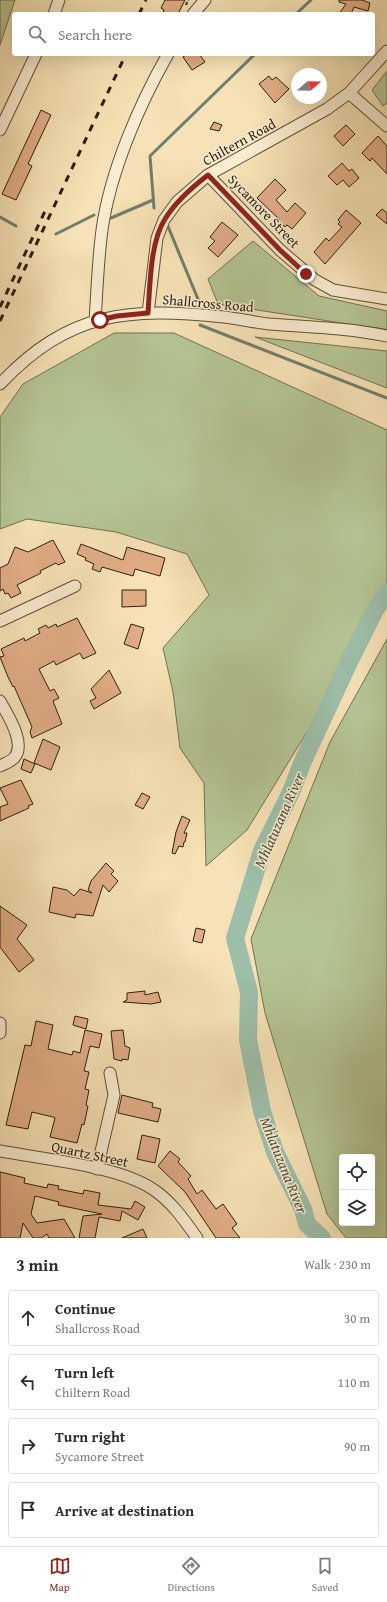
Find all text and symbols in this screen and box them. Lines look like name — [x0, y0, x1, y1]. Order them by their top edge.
search box — [12, 12, 375, 56]
icon: search — [26, 23, 48, 45]
text: Search here — [58, 24, 132, 45]
north arrow — [291, 68, 327, 104]
street label: Chiltern Road — [199, 113, 280, 170]
street label: Sycamore Street — [224, 170, 305, 252]
route end — [297, 265, 315, 283]
street label: Shallcross Road — [162, 289, 255, 317]
route start — [91, 311, 109, 329]
water label: Mhlatuzana River — [249, 769, 310, 871]
water label: Mhlatuzana River — [255, 1114, 313, 1217]
street label: Quartz Street — [50, 1136, 130, 1172]
map controls — [339, 1154, 375, 1226]
button: locate — [339, 1154, 375, 1190]
button: layers — [339, 1190, 375, 1226]
text: 3 min — [16, 1252, 58, 1277]
text: Walk · 230 m — [304, 1255, 371, 1274]
text: Continue — [55, 1298, 116, 1319]
icon: ahead — [17, 1307, 39, 1329]
text: 30 m — [344, 1309, 370, 1328]
text: Shallcross Road — [55, 1319, 140, 1338]
text: Turn left — [55, 1362, 114, 1383]
icon: left — [17, 1371, 39, 1393]
text: 110 m — [338, 1373, 370, 1392]
text: Chiltern Road — [55, 1383, 130, 1402]
text: Turn right — [55, 1426, 126, 1447]
icon: right — [17, 1435, 39, 1457]
text: 90 m — [344, 1437, 370, 1456]
text: Sycamore Street — [55, 1447, 144, 1466]
icon: arrive — [17, 1499, 39, 1521]
text: Arrive at destination — [55, 1500, 194, 1521]
tab: Map — [49, 1555, 71, 1595]
tab: Directions — [168, 1555, 215, 1595]
tab: Saved — [312, 1555, 338, 1595]

